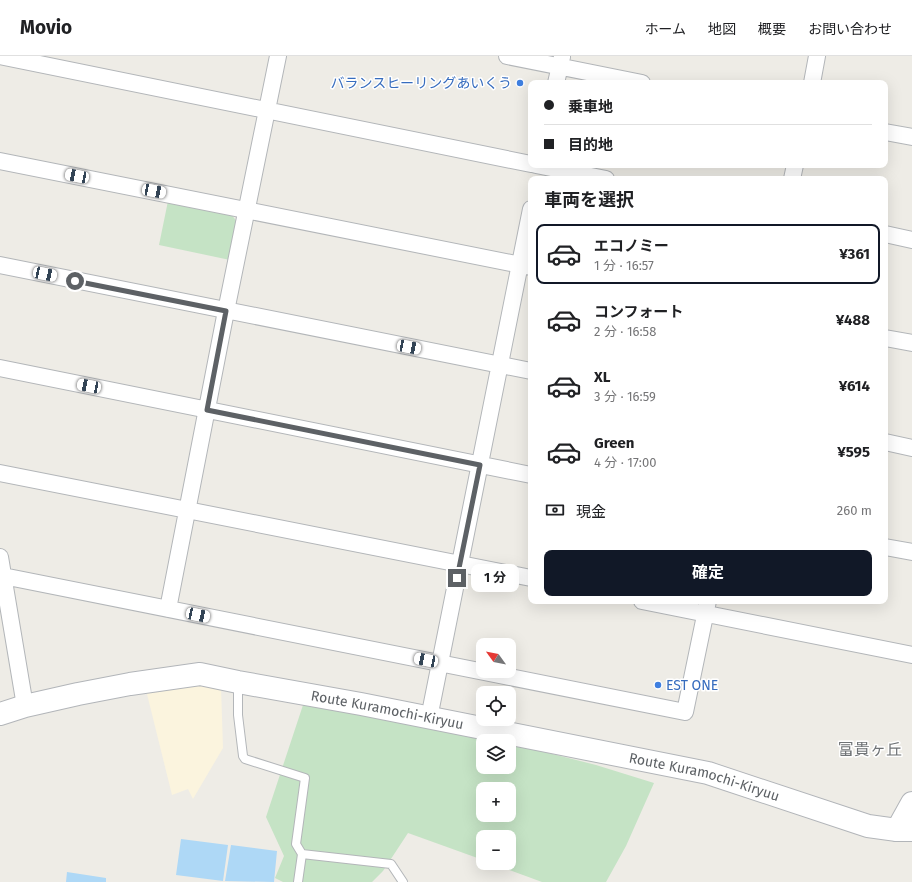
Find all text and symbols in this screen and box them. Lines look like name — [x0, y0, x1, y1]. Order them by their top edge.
text: Movio — [20, 16, 72, 39]
text: ホーム — [644, 21, 686, 38]
text: 地図 — [708, 21, 736, 38]
text: 概要 — [758, 21, 786, 38]
text: お問い合わせ — [808, 21, 892, 38]
place label: バランスヒーリングあいくう — [331, 75, 512, 92]
marker: バランスヒーリングあいくう — [515, 78, 525, 88]
text: 乗車地 — [568, 98, 613, 116]
text: 目的地 — [568, 136, 613, 154]
car — [64, 168, 90, 184]
car — [141, 183, 167, 199]
text: 車両を選択 — [544, 189, 634, 211]
icon: car — [546, 236, 582, 272]
text: エコノミー — [594, 237, 669, 255]
text: ¥361 — [839, 245, 870, 263]
text: 1 分 · 16:57 — [594, 258, 654, 273]
car — [32, 266, 58, 282]
route start — [66, 272, 84, 290]
icon: car — [546, 302, 582, 338]
text: コンフォート — [594, 303, 684, 321]
text: ¥488 — [836, 311, 870, 329]
text: 2 分 · 16:58 — [594, 324, 656, 339]
car — [396, 339, 422, 355]
icon: car — [546, 368, 582, 404]
text: XL — [594, 368, 610, 386]
text: ¥614 — [839, 377, 870, 395]
car — [76, 378, 102, 394]
text: 3 分 · 16:59 — [594, 389, 656, 404]
icon: car — [546, 434, 582, 470]
text: Green — [594, 434, 634, 452]
text: ¥595 — [837, 443, 870, 461]
text: 4 分 · 17:00 — [594, 455, 656, 470]
icon: cash — [544, 499, 566, 521]
text: 現金 — [576, 503, 606, 521]
text: 260 m — [837, 503, 872, 518]
button: 確定 — [544, 550, 872, 596]
callout: 1 分 — [471, 564, 519, 592]
route end — [448, 569, 466, 587]
text: 1 分 — [484, 570, 506, 585]
car — [185, 607, 211, 623]
north arrow — [476, 638, 516, 678]
map controls — [476, 638, 516, 870]
car — [413, 652, 439, 668]
place label: EST ONE — [666, 677, 718, 694]
marker: EST ONE — [653, 680, 663, 690]
button: locate — [476, 686, 516, 726]
street label: Route Kuramochi-Kiryuu — [310, 687, 465, 733]
button: layers — [476, 734, 516, 774]
district label: 富貴ヶ丘 — [838, 740, 902, 759]
street label: Route Kuramochi-Kiryuu — [627, 749, 782, 805]
button: + — [476, 782, 516, 822]
button: − — [476, 830, 516, 870]

